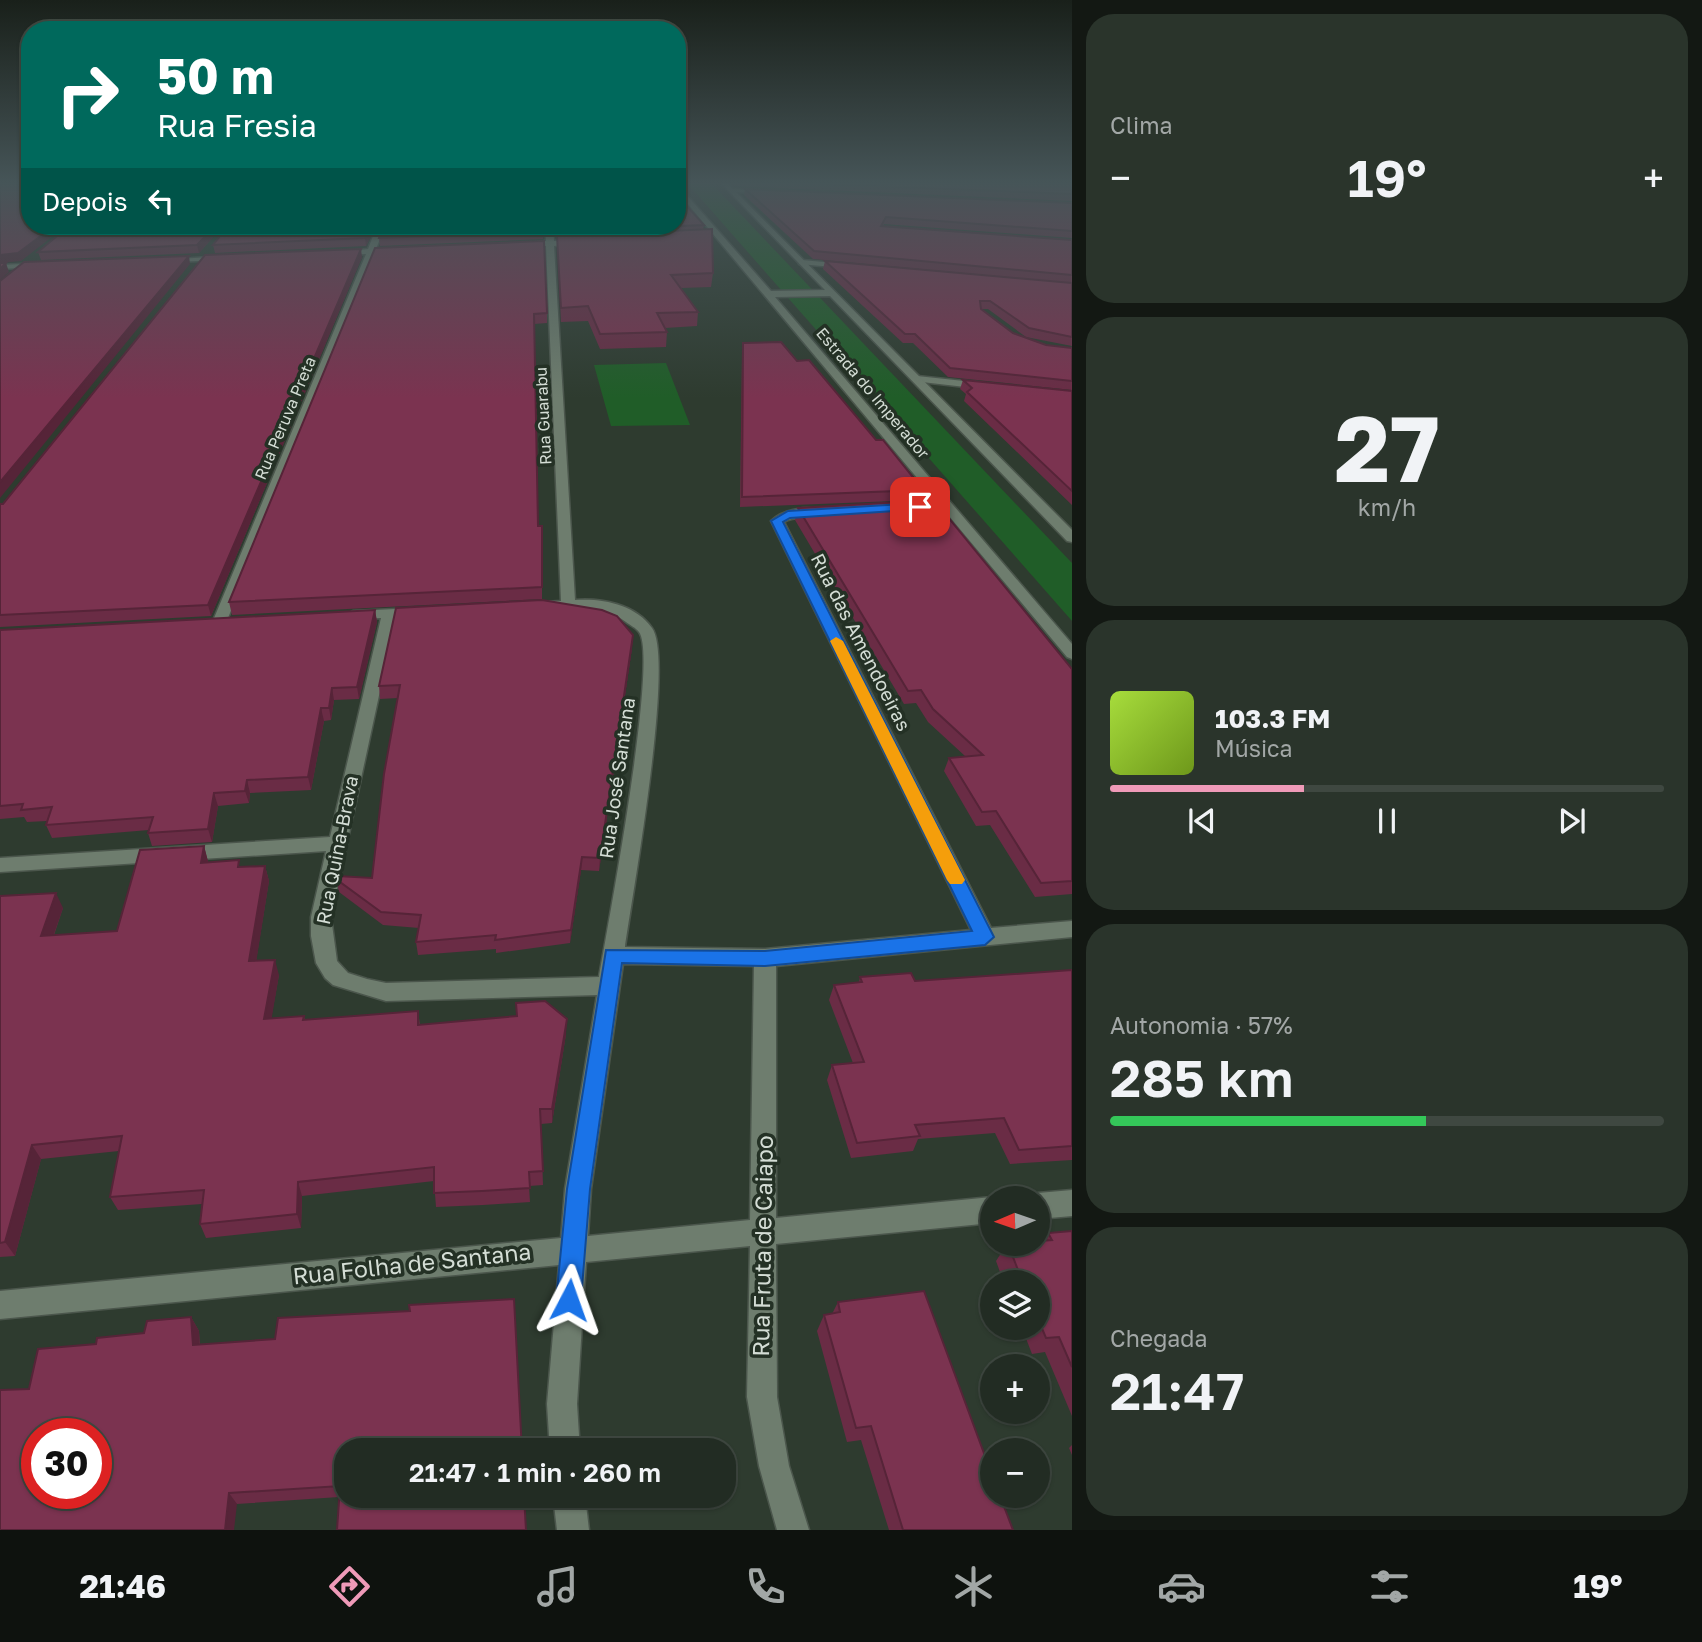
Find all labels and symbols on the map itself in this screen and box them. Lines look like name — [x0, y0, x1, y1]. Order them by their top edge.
street label: Estrada do Imperador — [812, 323, 934, 463]
street label: Rua Peruva Preta — [250, 354, 320, 482]
street label: Rua Guarabu — [530, 367, 556, 465]
pin — [890, 477, 950, 537]
street label: Rua das Amendoeiras — [807, 549, 916, 734]
street label: Rua José Santana — [594, 696, 639, 860]
street label: Rua Quina-Brava — [311, 774, 362, 926]
street label: Rua Fruta de Caiapo — [746, 1135, 778, 1357]
north arrow — [980, 1186, 1050, 1256]
street label: Rua Folha de Santana — [291, 1237, 532, 1289]
position arrow — [532, 1263, 606, 1337]
speed limit sign: 30 — [21, 1418, 112, 1509]

